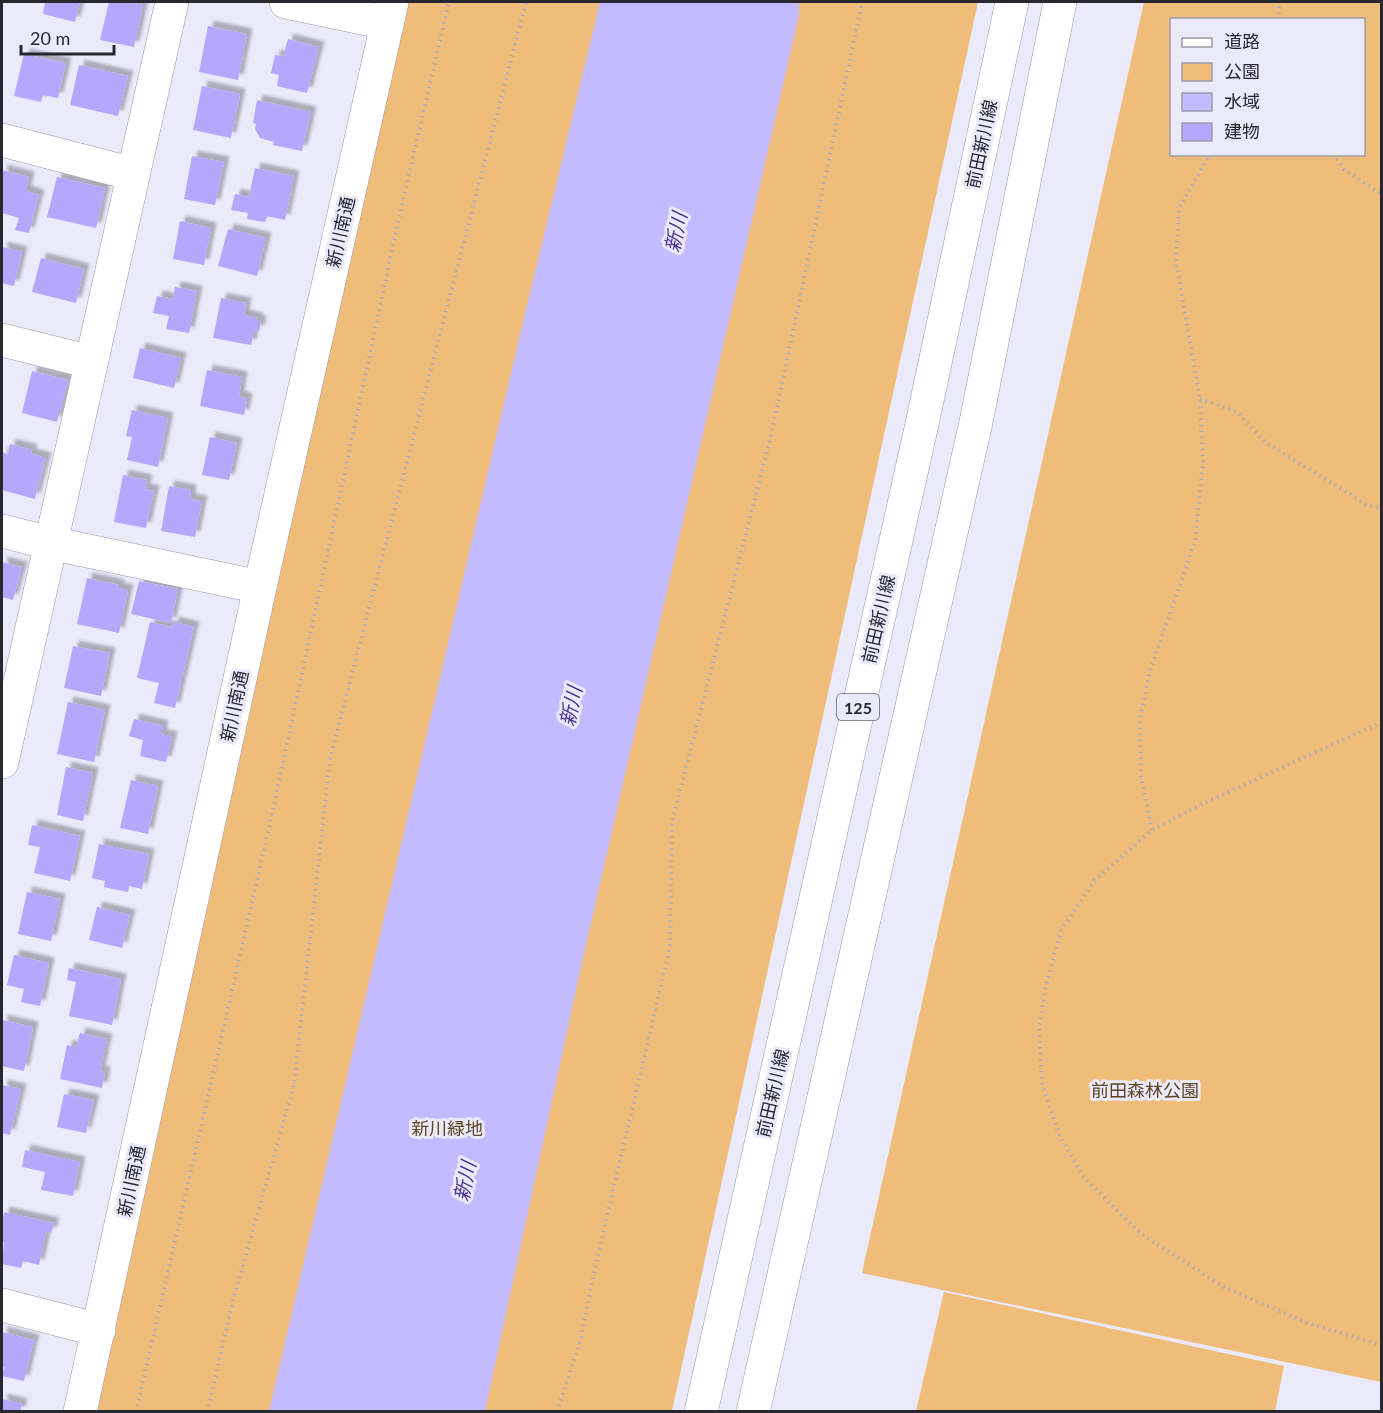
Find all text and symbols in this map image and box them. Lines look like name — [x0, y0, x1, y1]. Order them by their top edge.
scale bar — [21, 18, 114, 56]
legend — [1170, 18, 1365, 156]
text: 20 m — [30, 27, 70, 49]
text: 道路 — [1224, 30, 1260, 52]
text: 公園 — [1224, 60, 1260, 82]
text: 水域 — [1224, 90, 1260, 112]
street label: 前田新川線 — [961, 98, 1001, 190]
text: 建物 — [1224, 120, 1260, 142]
street label: 新川南通 — [321, 194, 359, 270]
water label: 新川 — [659, 208, 691, 254]
street label: 前田新川線 — [857, 573, 899, 665]
street label: 新川南通 — [216, 668, 252, 744]
water label: 新川 — [554, 682, 586, 728]
road number: 125 — [837, 694, 879, 720]
street label: 前田新川線 — [751, 1047, 793, 1139]
park label: 前田森林公園 — [1091, 1079, 1199, 1101]
park label: 新川緑地 — [411, 1117, 483, 1139]
street label: 新川南通 — [113, 1143, 149, 1219]
water label: 新川 — [448, 1157, 480, 1203]

